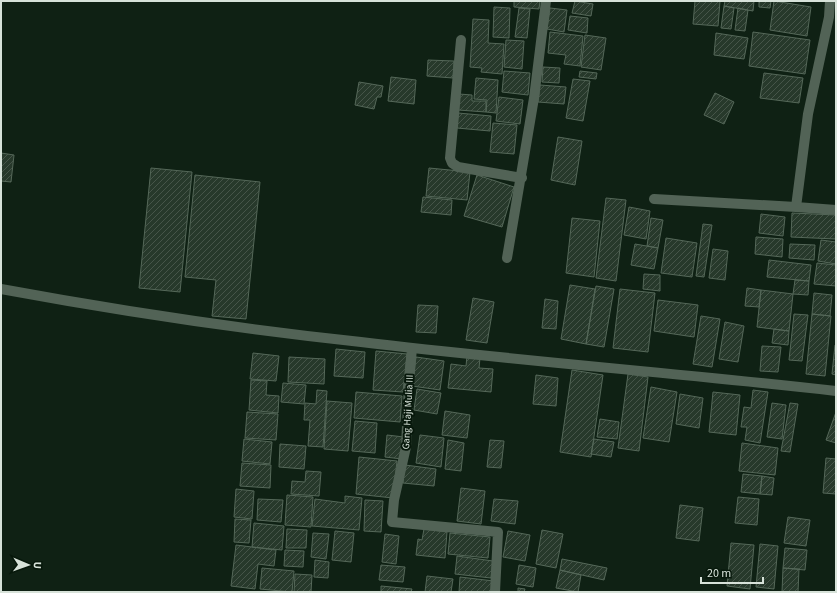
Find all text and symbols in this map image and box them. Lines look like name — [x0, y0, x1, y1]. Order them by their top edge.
street label: Gang Haji Mulia III — [399, 374, 417, 450]
north arrow — [8, 545, 48, 585]
scale bar — [701, 559, 763, 585]
text: U — [30, 561, 45, 569]
text: 20 m — [707, 565, 731, 582]

